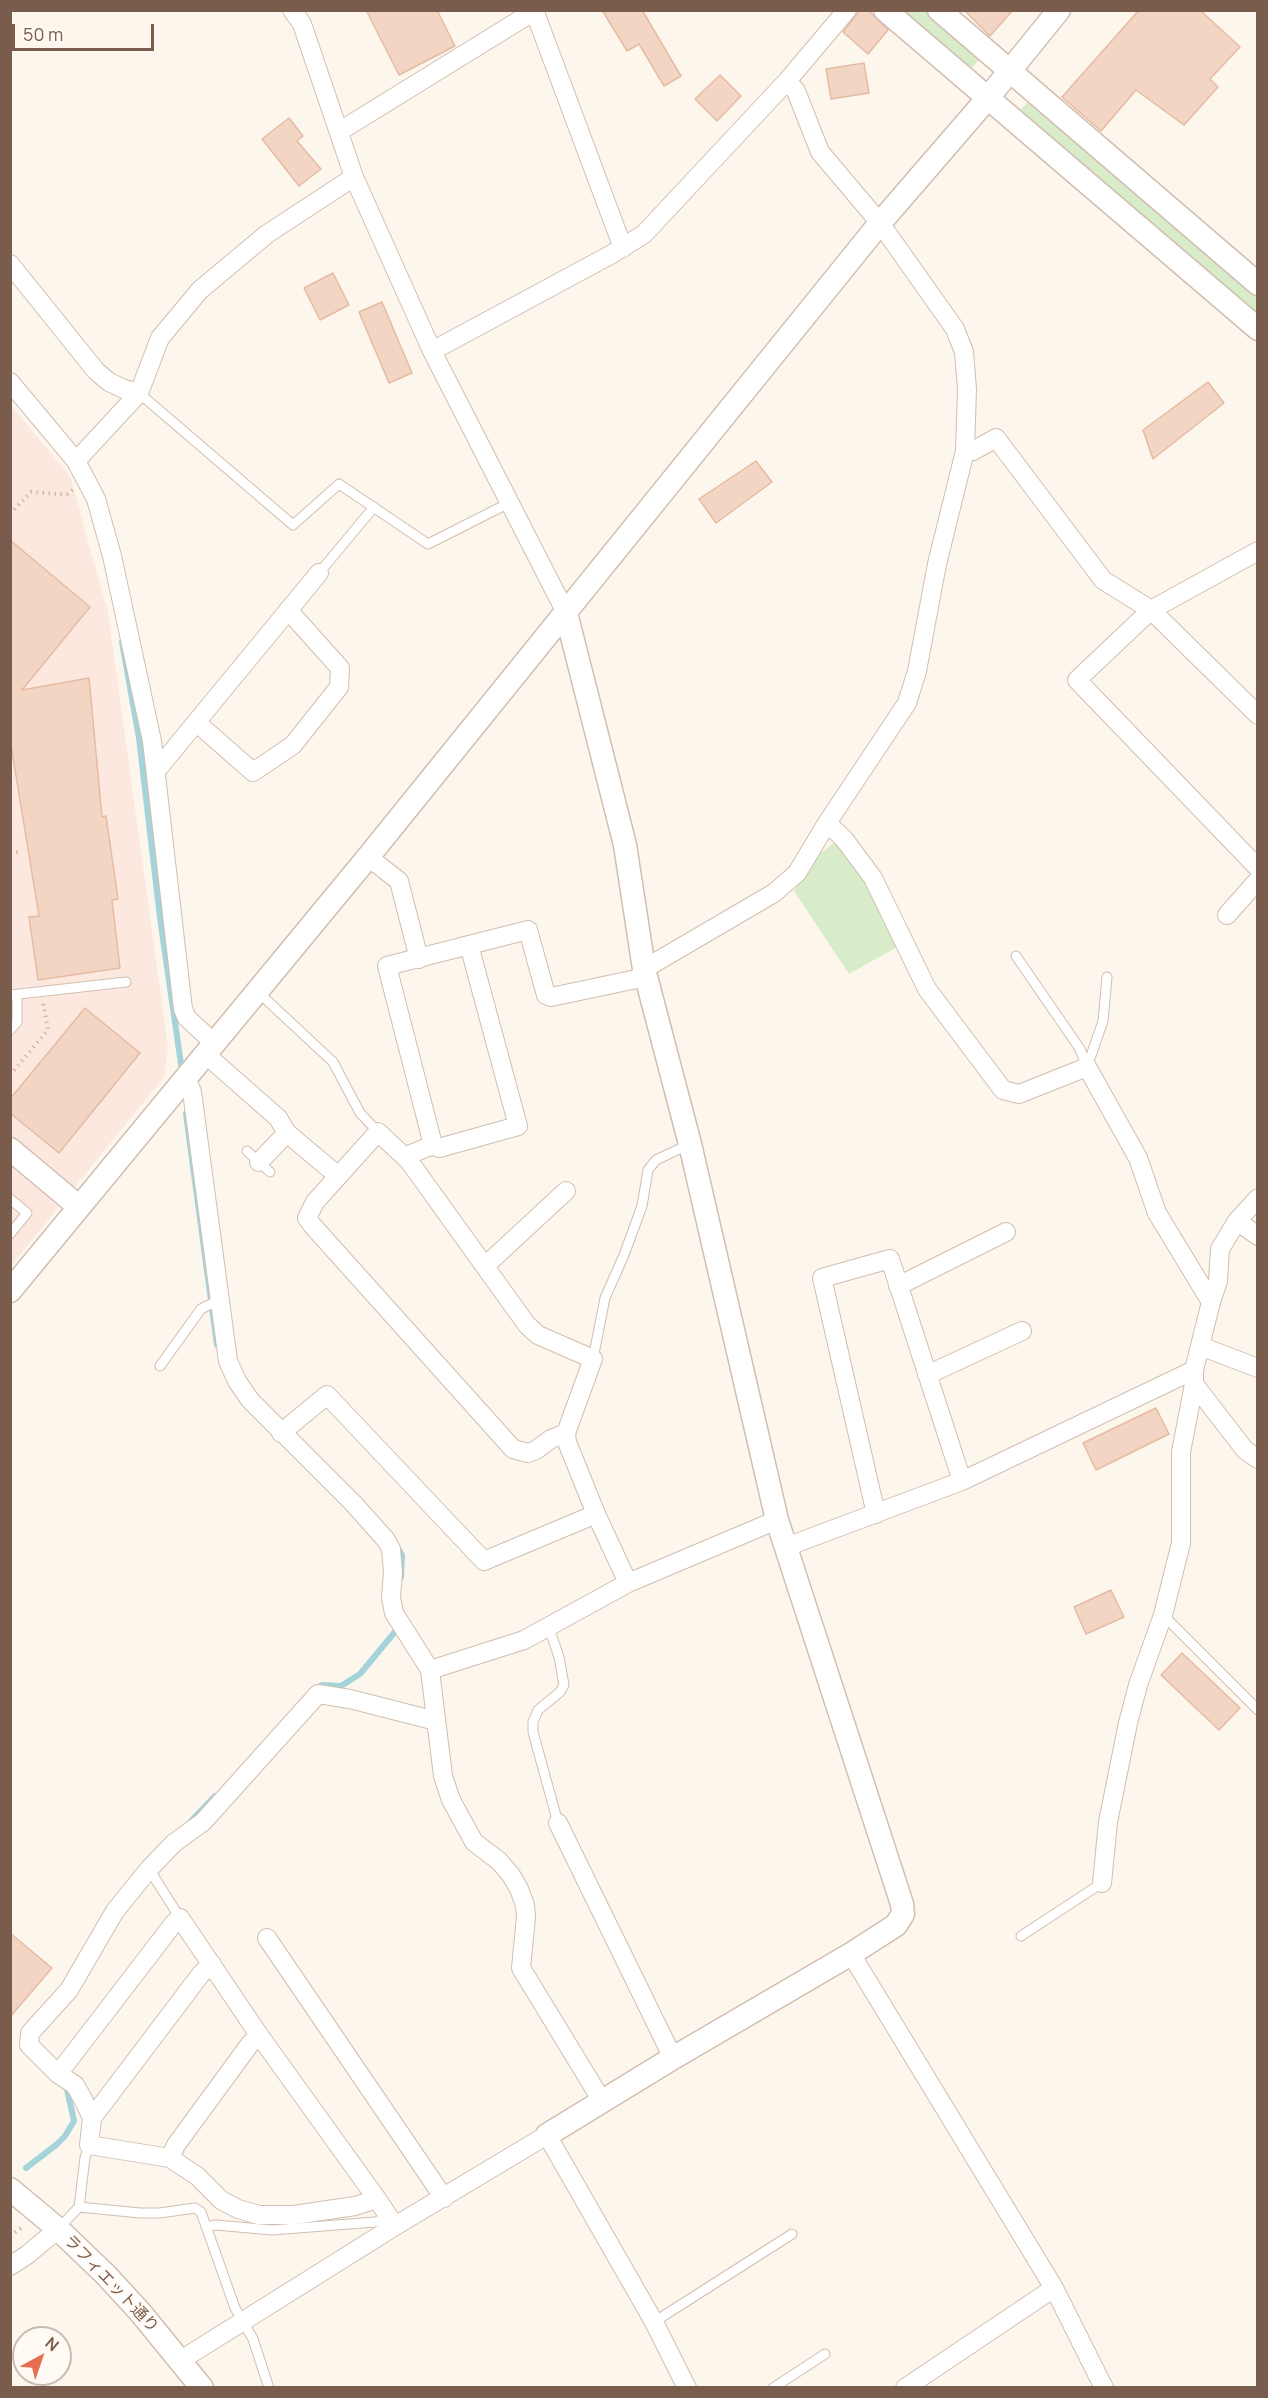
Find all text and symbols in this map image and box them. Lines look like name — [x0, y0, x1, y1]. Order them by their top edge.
scale bar — [15, 12, 158, 50]
text: 50 m — [23, 22, 63, 46]
street label: ラフィエット通り — [60, 2231, 162, 2337]
north arrow — [12, 2326, 72, 2386]
text: N — [41, 2332, 64, 2356]

